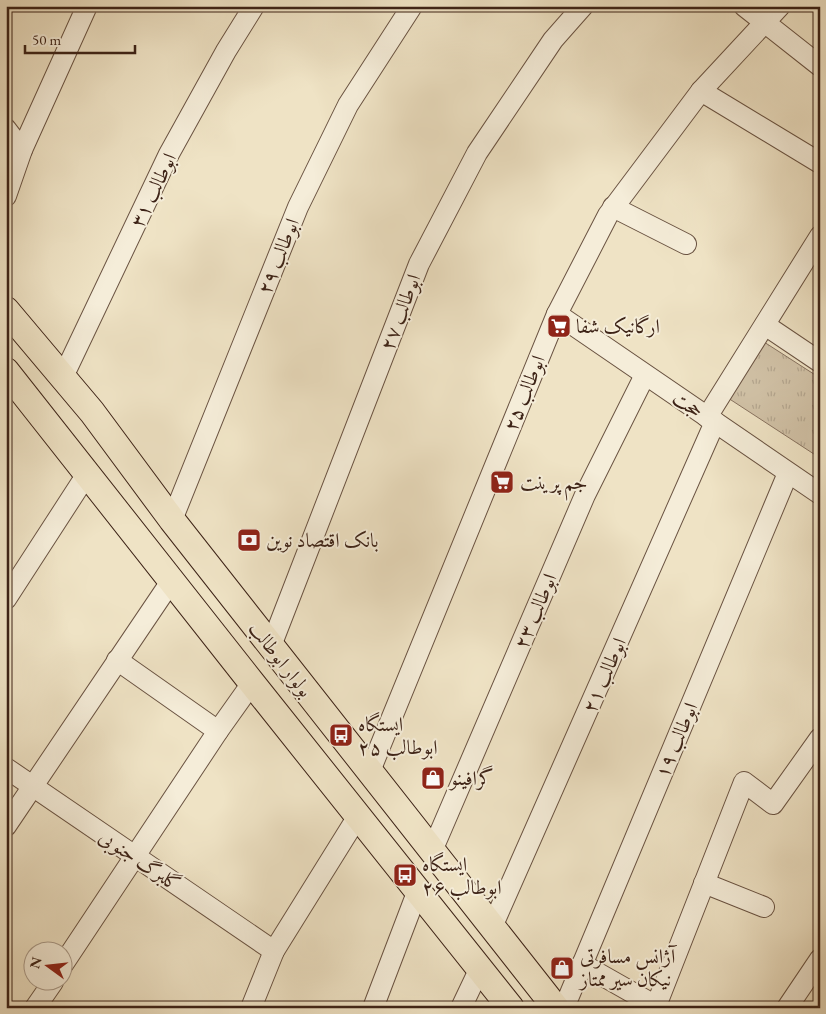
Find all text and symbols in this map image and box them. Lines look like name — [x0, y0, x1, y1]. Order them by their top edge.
scale bar — [25, 22, 135, 54]
text: 50 m — [32, 30, 61, 49]
street label: ابوطالب ۳۱ — [124, 149, 183, 232]
street label: ابوطالب ۲۹ — [251, 214, 306, 298]
street label: ابوطالب ۲۷ — [374, 270, 427, 354]
supermarket icon: ارگانیک شفا — [546, 313, 572, 339]
place label: ارگانیک شفا — [576, 313, 660, 339]
street label: ابوطالب ۲۵ — [497, 351, 552, 435]
street label: حجت — [668, 384, 708, 424]
supermarket icon: جم پرینت — [489, 469, 515, 495]
place label: جم پرینت — [520, 469, 588, 501]
bank icon: بانک اقتصاد نوین — [236, 527, 262, 553]
place label: بانک اقتصاد نوین — [266, 527, 378, 553]
street label: ابوطالب ۲۳ — [507, 569, 563, 653]
street label: بولوار ابوطالب — [242, 616, 319, 703]
street label: ابوطالب ۲۱ — [576, 633, 633, 717]
street label: ابوطالب ۱۹ — [648, 698, 704, 782]
place label: ایستگاه ابوطالب ۲۵ — [358, 711, 438, 761]
bus stop icon: ایستگاه ابوطالب ۲۵ — [328, 722, 354, 748]
shop icon: گرافینو — [420, 765, 446, 791]
place label: گرافینو — [448, 765, 494, 791]
street label: گلبرگ جنوبی — [93, 823, 186, 898]
place label: ایستگاه ابوطالب ۲۶ — [422, 851, 502, 901]
bus stop icon: ایستگاه ابوطالب ۲۶ — [392, 862, 418, 888]
north arrow — [22, 942, 72, 992]
place label: آژانس مسافرتی نیکان سیر ممتاز — [578, 943, 678, 992]
text: N — [25, 954, 46, 970]
shop icon: آژانس مسافرتی نیکان سیر ممتاز — [549, 955, 575, 981]

